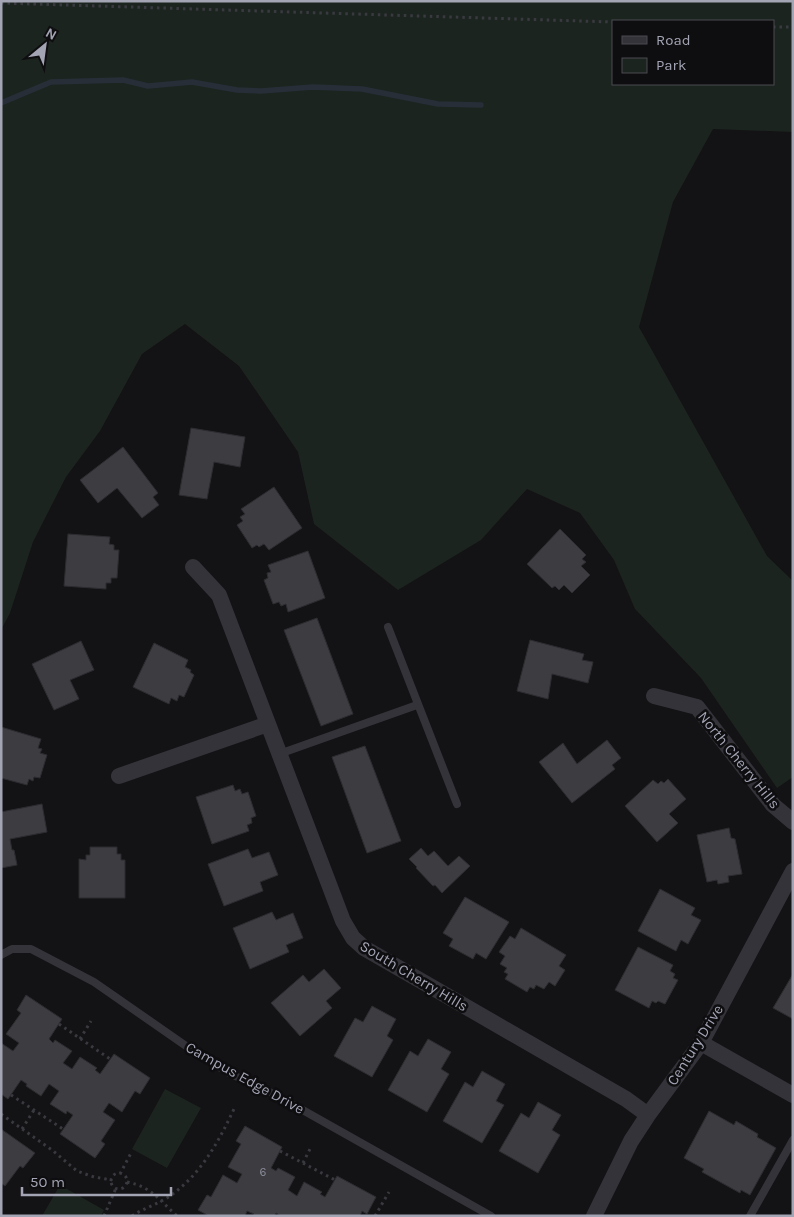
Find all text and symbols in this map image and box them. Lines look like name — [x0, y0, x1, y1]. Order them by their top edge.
north arrow — [20, 20, 70, 70]
legend — [612, 20, 774, 85]
text: N — [43, 24, 60, 44]
text: Road — [656, 31, 691, 49]
text: Park — [656, 56, 686, 74]
street label: North Cherry Hills — [694, 708, 784, 812]
street label: South Cherry Hills — [357, 937, 471, 1015]
street label: Century Drive — [663, 1001, 727, 1089]
street label: Campus Edge Drive — [183, 1038, 307, 1118]
scale bar — [22, 1164, 171, 1196]
house number: 6 — [260, 1165, 267, 1179]
text: 50 m — [30, 1173, 65, 1191]

